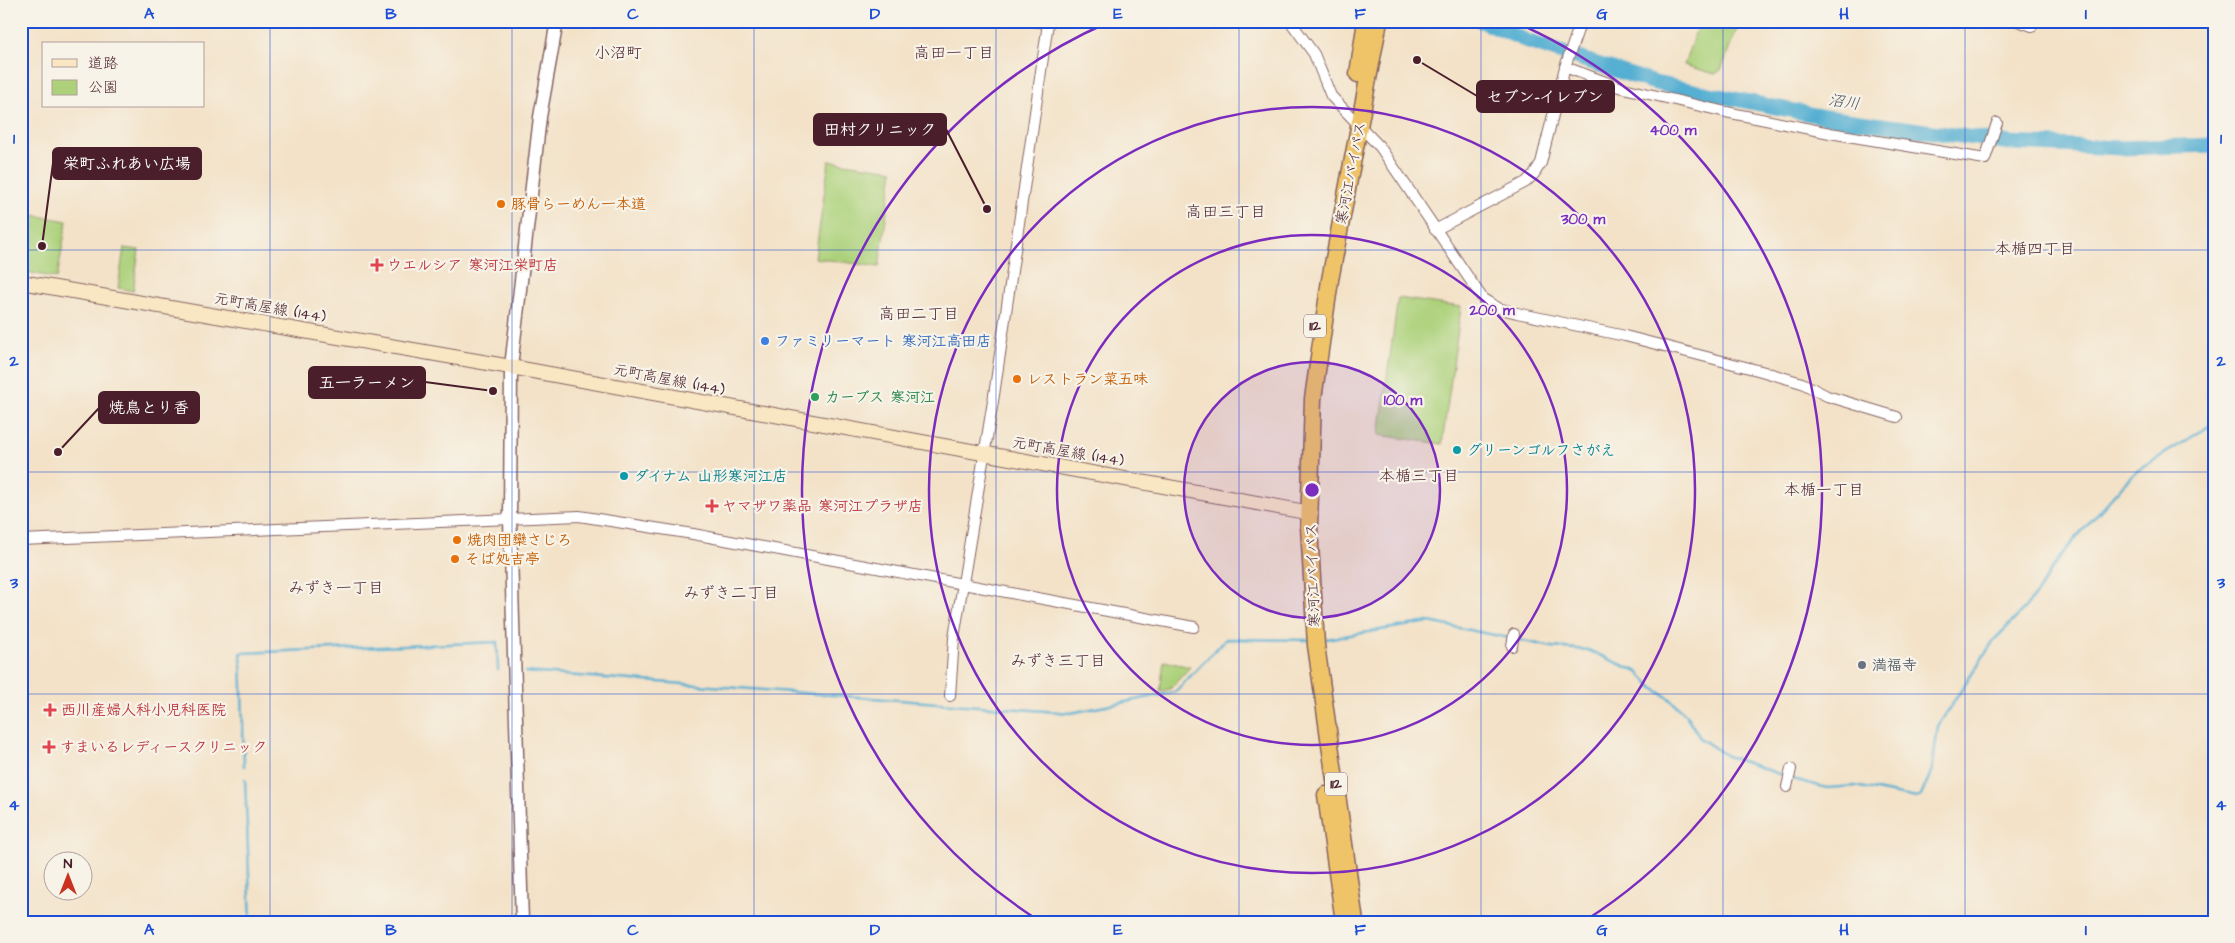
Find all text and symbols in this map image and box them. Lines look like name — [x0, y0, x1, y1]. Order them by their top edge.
text: A — [144, 3, 155, 25]
text: B — [385, 3, 397, 25]
text: C — [627, 3, 639, 25]
text: D — [870, 3, 881, 25]
text: E — [1113, 3, 1123, 25]
text: F — [1354, 3, 1366, 25]
text: G — [1596, 3, 1608, 25]
text: H — [1839, 3, 1849, 25]
text: I — [2085, 3, 2087, 25]
legend — [42, 42, 205, 108]
district label: 小沼町 — [594, 42, 642, 64]
district label: 高田一丁目 — [914, 42, 994, 64]
text: 道路 — [88, 53, 118, 74]
text: 公園 — [88, 77, 118, 98]
callout: セブン-イレブン — [1477, 81, 1614, 112]
text: セブン-イレブン — [1487, 86, 1603, 108]
water label: 沼川 — [1827, 89, 1861, 115]
callout: 田村クリニック — [814, 114, 946, 145]
text: 田村クリニック — [824, 119, 936, 141]
street label: 寒河江バイパス — [1331, 120, 1371, 226]
text: 400 m — [1650, 120, 1697, 141]
text: 1 — [13, 128, 16, 150]
text: 1 — [2220, 128, 2223, 150]
callout: 栄町ふれあい広場 — [53, 148, 201, 179]
text: 栄町ふれあい広場 — [63, 153, 191, 175]
place label: 豚骨らーめん一本道 — [511, 194, 646, 215]
marker: 豚骨らーめん一本道 — [495, 198, 507, 210]
district label: 高田三丁目 — [1186, 201, 1266, 223]
text: 300 m — [1560, 209, 1605, 230]
district label: 本楯四丁目 — [1995, 238, 2075, 260]
place label: ウエルシア 寒河江栄町店 — [387, 255, 558, 276]
marker: ウエルシア 寒河江栄町店 — [371, 259, 383, 271]
street label: 元町高屋線 (144) — [212, 288, 328, 328]
text: 200 m — [1468, 300, 1515, 321]
district label: 高田二丁目 — [879, 303, 959, 325]
road number: 112 — [1304, 314, 1326, 338]
place label: ファミリーマート 寒河江高田店 — [775, 331, 992, 352]
marker: ファミリーマート 寒河江高田店 — [759, 335, 771, 347]
text: 2 — [8, 350, 19, 372]
text: 2 — [2215, 350, 2226, 372]
street label: 元町高屋線 (144) — [611, 359, 727, 401]
callout: 五一ラーメン — [309, 367, 425, 398]
place label: レストラン菜五味 — [1027, 369, 1148, 390]
text: 五一ラーメン — [319, 372, 415, 394]
marker: レストラン菜五味 — [1011, 373, 1023, 385]
place label: カーブス 寒河江 — [825, 387, 935, 408]
text: 100 m — [1384, 390, 1423, 411]
marker: カーブス 寒河江 — [809, 391, 821, 403]
callout: 焼鳥とり香 — [99, 392, 199, 423]
text: 焼鳥とり香 — [109, 397, 189, 419]
street label: 元町高屋線 (144) — [1010, 432, 1126, 472]
place label: グリーンゴルフさがえ — [1467, 440, 1616, 461]
marker: グリーンゴルフさがえ — [1451, 444, 1463, 456]
district label: 本楯三丁目 — [1379, 465, 1459, 487]
place label: ダイナム 山形寒河江店 — [634, 466, 788, 487]
marker: ダイナム 山形寒河江店 — [618, 470, 630, 482]
district label: 本楯一丁目 — [1784, 479, 1864, 501]
centre of rings — [1303, 481, 1321, 499]
place label: ヤマザワ薬品 寒河江プラザ店 — [722, 496, 923, 517]
marker: ヤマザワ薬品 寒河江プラザ店 — [706, 500, 718, 512]
street label: 寒河江バイパス — [1301, 522, 1325, 628]
place label: 焼肉団欒さじろ — [467, 530, 572, 551]
marker: 焼肉団欒さじろ — [451, 534, 463, 546]
place label: そば処吉亭 — [465, 549, 540, 570]
marker: そば処吉亭 — [449, 553, 461, 565]
text: 3 — [9, 572, 19, 594]
text: 3 — [2216, 572, 2226, 594]
district label: みずき一丁目 — [288, 577, 384, 599]
district label: みずき二丁目 — [683, 582, 779, 604]
district label: みずき三丁目 — [1010, 650, 1106, 672]
place label: 満福寺 — [1872, 655, 1917, 676]
marker: 満福寺 — [1856, 659, 1868, 671]
place label: 西川産婦人科小児科医院 — [61, 700, 226, 721]
marker: 西川産婦人科小児科医院 — [43, 703, 57, 717]
place label: すまいるレディースクリニック — [60, 737, 267, 758]
marker: すまいるレディースクリニック — [42, 740, 56, 754]
road number: 112 — [1325, 772, 1347, 796]
text: 4 — [9, 794, 20, 816]
text: 4 — [2216, 794, 2227, 816]
north arrow — [42, 850, 92, 900]
text: N — [64, 854, 73, 874]
text: A — [144, 919, 155, 941]
text: B — [385, 919, 397, 941]
text: C — [627, 919, 639, 941]
text: D — [870, 919, 881, 941]
text: E — [1113, 919, 1123, 941]
text: F — [1354, 919, 1366, 941]
text: G — [1596, 919, 1608, 941]
text: H — [1839, 919, 1849, 941]
text: I — [2085, 919, 2087, 941]

